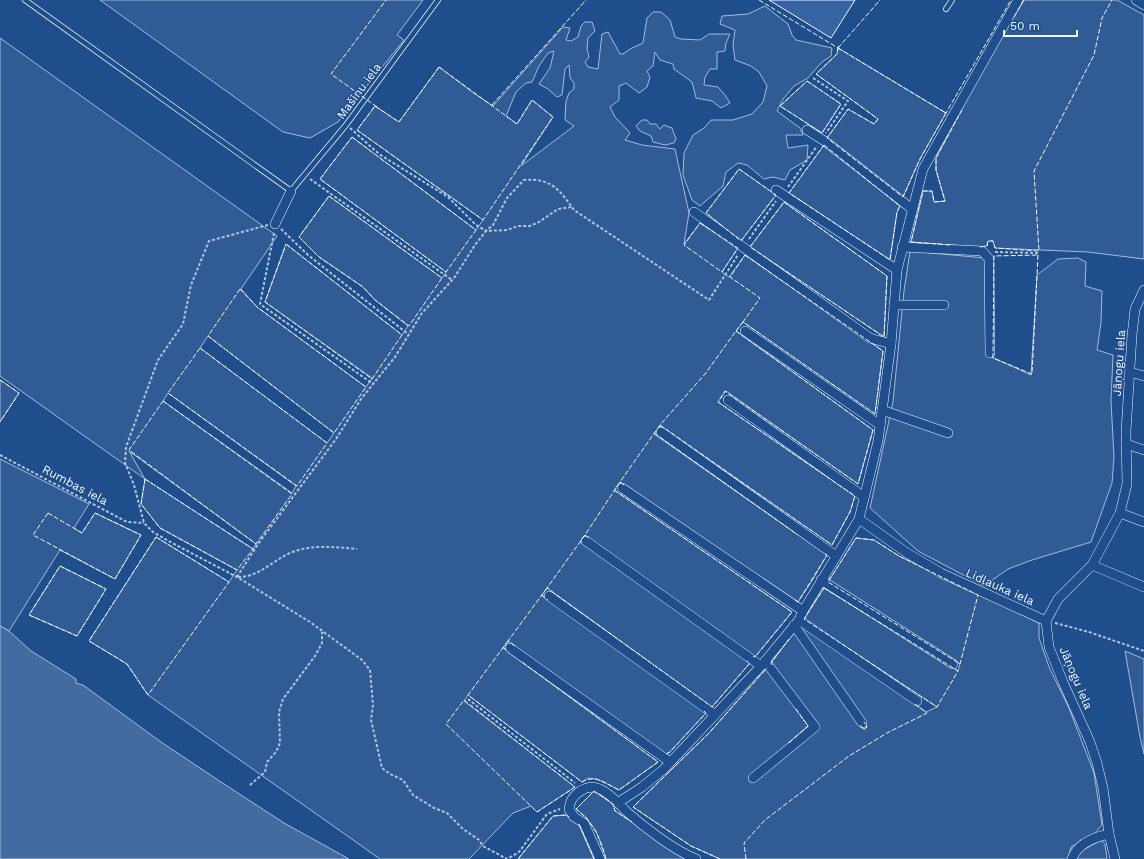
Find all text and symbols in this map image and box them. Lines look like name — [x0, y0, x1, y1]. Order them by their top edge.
scale bar — [1004, 12, 1077, 38]
text: 50 m — [1010, 19, 1040, 33]
street label: Mašīnu iela — [334, 60, 384, 122]
street label: Jāņogu iela — [1110, 329, 1128, 397]
street label: Rumbas iela — [40, 462, 110, 508]
street label: Lidlauka iela — [964, 566, 1037, 608]
street label: Jāņogu iela — [1057, 645, 1096, 712]

